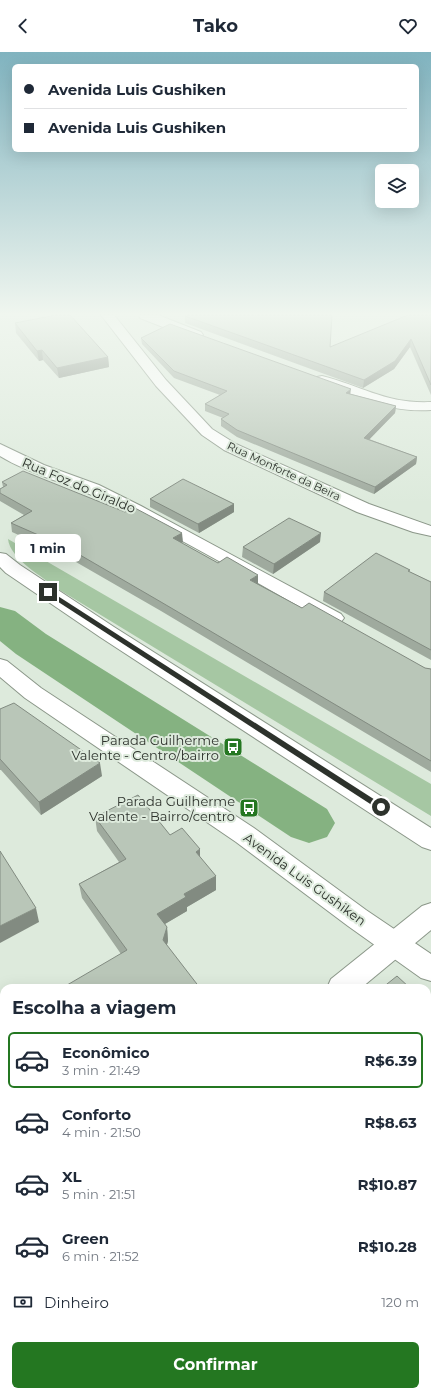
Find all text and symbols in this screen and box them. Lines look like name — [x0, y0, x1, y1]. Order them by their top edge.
icon: back — [12, 15, 34, 37]
text: Tako — [193, 15, 238, 37]
icon: heart — [397, 15, 419, 37]
text: Avenida Luis Gushiken — [48, 80, 226, 99]
text: Avenida Luis Gushiken — [48, 118, 226, 137]
map controls — [375, 164, 419, 208]
button: layers — [375, 164, 419, 208]
street label: Rua Monforte da Beira — [225, 439, 343, 503]
street label: Rua Foz do Giraldo — [20, 454, 138, 516]
callout: 1 min — [15, 534, 81, 562]
text: 1 min — [30, 540, 66, 556]
route end — [39, 583, 57, 601]
place label: Parada Guilherme Valente - Centro/bairro — [71, 732, 219, 763]
bus stop icon: Parada Guilherme Valente - Centro/bairro — [222, 736, 244, 758]
place label: Parada Guilherme Valente - Bairro/centro — [89, 793, 235, 824]
bus stop icon: Parada Guilherme Valente - Bairro/centro — [238, 797, 260, 819]
route start — [372, 798, 390, 816]
street label: Avenida Luis Gushiken — [241, 829, 369, 929]
text: Escolha a viagem — [12, 997, 176, 1019]
icon: car — [14, 1042, 50, 1078]
text: Econômico — [62, 1043, 150, 1062]
text: R$6.39 — [364, 1051, 417, 1070]
text: 3 min · 21:49 — [62, 1062, 140, 1078]
icon: car — [14, 1104, 50, 1140]
text: Conforto — [62, 1105, 131, 1124]
text: R$8.63 — [364, 1113, 417, 1132]
text: 4 min · 21:50 — [62, 1124, 141, 1140]
icon: car — [14, 1166, 50, 1202]
text: XL — [62, 1167, 81, 1186]
text: R$10.87 — [357, 1175, 417, 1194]
text: 5 min · 21:51 — [62, 1186, 136, 1202]
icon: car — [14, 1228, 50, 1264]
text: Green — [62, 1229, 109, 1248]
text: R$10.28 — [358, 1237, 417, 1256]
text: 6 min · 21:52 — [62, 1248, 139, 1264]
icon: cash — [12, 1291, 34, 1313]
text: Dinheiro — [44, 1293, 109, 1312]
text: 120 m — [381, 1294, 419, 1310]
button: Confirmar — [12, 1342, 419, 1388]

